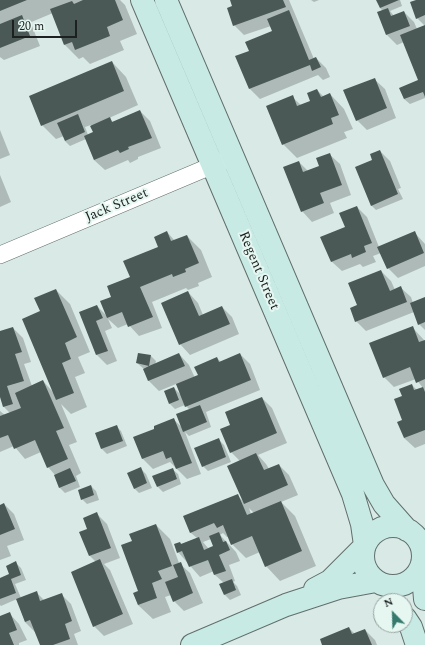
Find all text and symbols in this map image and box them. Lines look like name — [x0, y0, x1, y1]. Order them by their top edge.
scale bar — [14, 12, 79, 38]
text: 20 m — [19, 17, 44, 36]
street label: Jack Street — [83, 185, 151, 227]
street label: Regent Street — [234, 229, 282, 313]
north arrow — [373, 593, 413, 633]
text: N — [381, 593, 396, 612]

